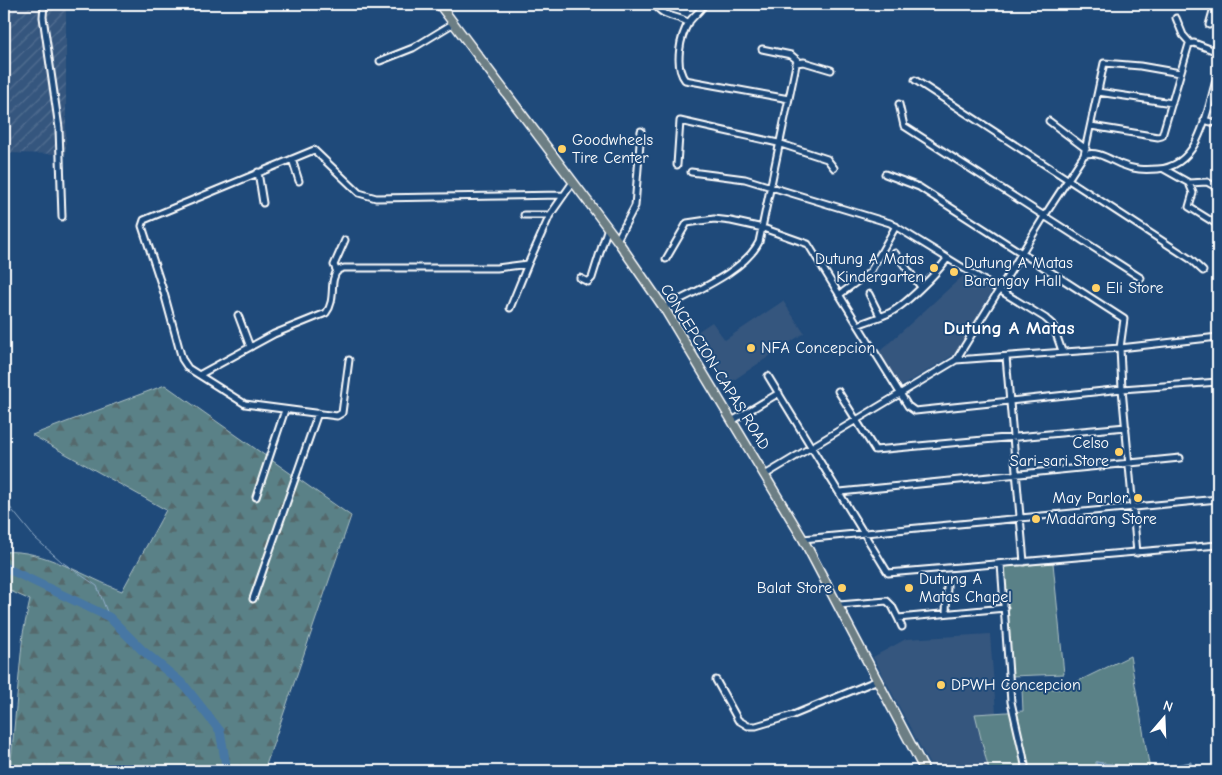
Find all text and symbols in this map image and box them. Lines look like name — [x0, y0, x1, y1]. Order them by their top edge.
place label: Goodwheels Tire Center — [572, 131, 654, 167]
marker: Goodwheels Tire Center — [556, 143, 568, 155]
place label: Dutung A Matas Kindergarten — [815, 250, 924, 286]
place label: Dutung A Matas Barangay Hall — [964, 254, 1073, 290]
marker: Dutung A Matas Kindergarten — [928, 262, 940, 274]
marker: Dutung A Matas Barangay Hall — [948, 266, 960, 278]
place label: Eli Store — [1106, 279, 1164, 297]
street label: CONCEPCION-CAPAS ROAD — [656, 281, 774, 453]
marker: Eli Store — [1090, 282, 1102, 294]
district label: Dutung A Matas — [944, 317, 1074, 339]
place label: NFA Concepcion — [761, 339, 875, 357]
marker: NFA Concepcion — [745, 342, 757, 354]
place label: Celso Sari-sari Store — [1010, 434, 1109, 470]
marker: Celso Sari-sari Store — [1113, 446, 1125, 458]
place label: May Parlor — [1053, 489, 1129, 507]
marker: May Parlor — [1132, 492, 1144, 504]
place label: Madarang Store — [1046, 510, 1157, 528]
marker: Madarang Store — [1030, 513, 1042, 525]
place label: Dutung A Matas Chapel — [919, 570, 1012, 606]
place label: Balat Store — [757, 579, 832, 597]
marker: Balat Store — [836, 582, 848, 594]
marker: Dutung A Matas Chapel — [903, 582, 915, 594]
place label: DPWH Concepcion — [951, 676, 1081, 694]
marker: DPWH Concepcion — [935, 679, 947, 691]
north arrow — [1140, 692, 1190, 742]
text: N — [1161, 697, 1175, 716]

